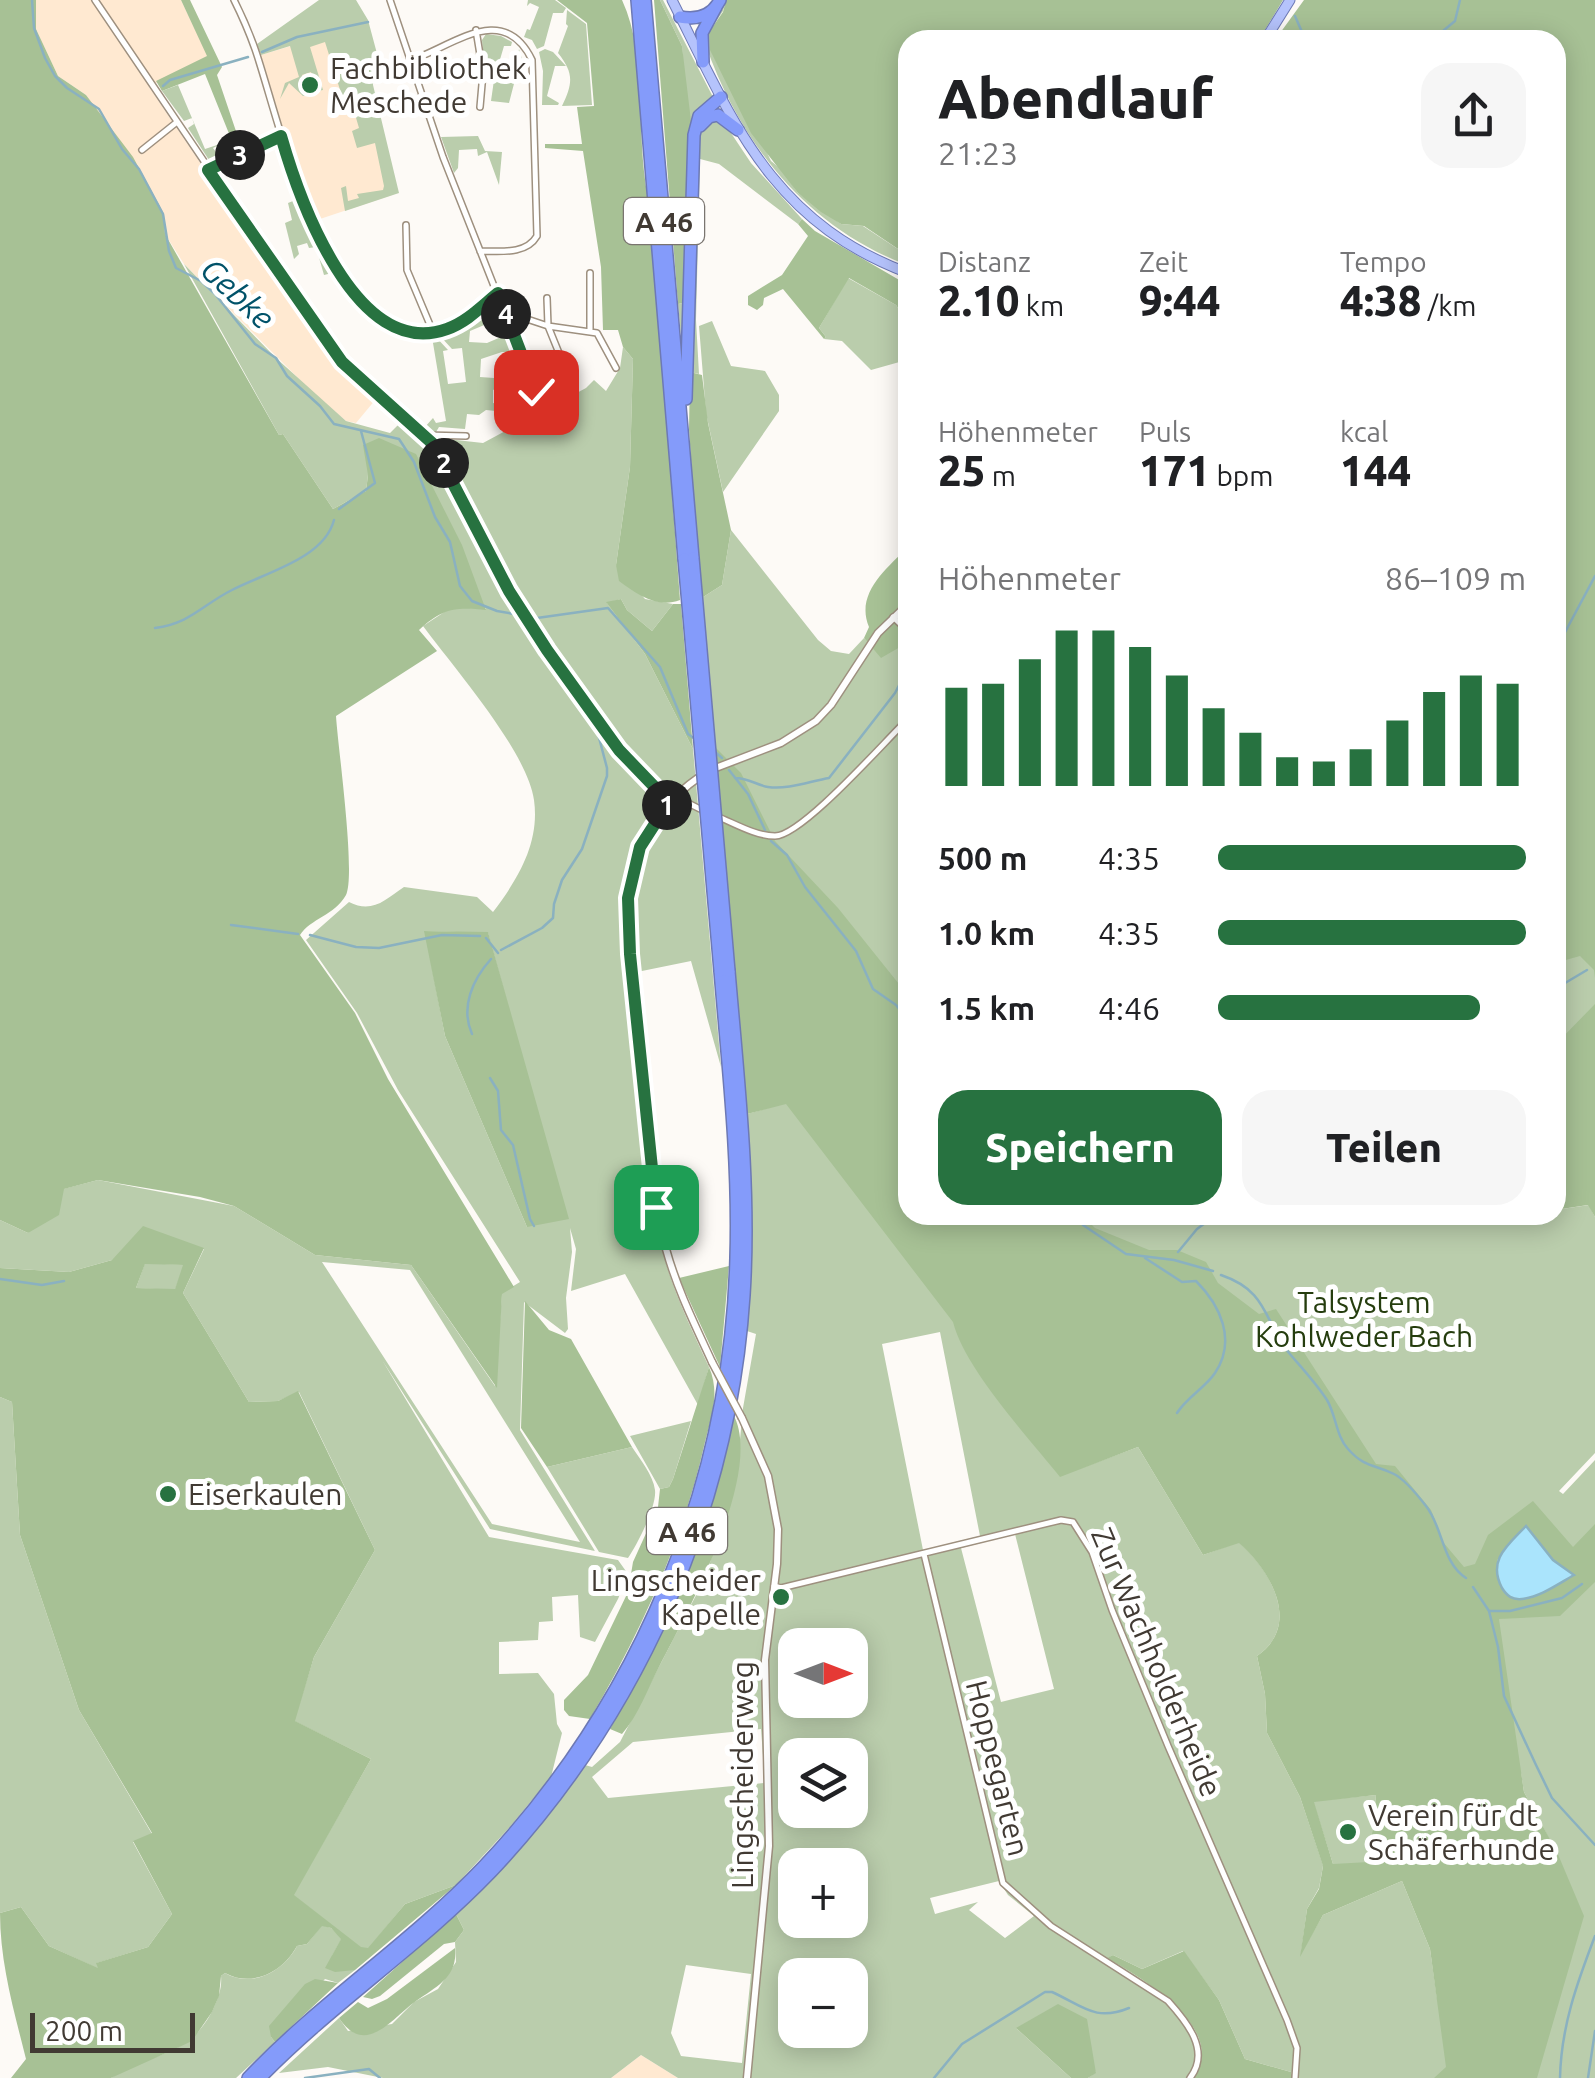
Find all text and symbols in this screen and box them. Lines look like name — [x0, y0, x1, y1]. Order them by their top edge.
place label: Fachbibliothek Meschede — [330, 51, 527, 119]
button: share — [1421, 63, 1526, 168]
text: Abendlauf — [938, 67, 1213, 128]
marker: Fachbibliothek Meschede — [299, 74, 321, 96]
pin: 3 — [215, 130, 265, 180]
text: 21:23 — [938, 135, 1018, 171]
text: 3 — [232, 139, 248, 170]
road number: A 46 — [624, 198, 704, 244]
text: Distanz — [938, 246, 1031, 277]
text: Zeit — [1139, 246, 1188, 277]
text: Tempo — [1340, 246, 1427, 277]
water label: Gebke — [194, 250, 282, 336]
text: 2.10 — [938, 277, 1019, 324]
text: 9:44 — [1139, 277, 1220, 324]
text: 4:38 — [1340, 277, 1421, 324]
pin: 4 — [481, 289, 531, 339]
text: km — [1019, 290, 1064, 321]
text: /km — [1421, 290, 1476, 321]
text: 4 — [498, 298, 514, 329]
pin — [494, 350, 579, 435]
icon: check — [509, 365, 564, 420]
text: Höhenmeter — [938, 416, 1098, 447]
text: Puls — [1139, 416, 1191, 447]
text: kcal — [1340, 416, 1388, 447]
pin: 2 — [419, 438, 469, 488]
text: 2 — [436, 447, 452, 478]
text: 25 — [938, 447, 985, 494]
text: 171 — [1139, 447, 1210, 494]
text: 144 — [1340, 447, 1411, 494]
text: m — [985, 460, 1016, 491]
text: bpm — [1210, 460, 1273, 491]
text: Höhenmeter — [938, 560, 1121, 596]
text: 86–109 m — [1385, 560, 1526, 596]
pin: 1 — [642, 780, 692, 830]
text: 1 — [659, 789, 675, 820]
text: 500 m — [938, 840, 1027, 876]
text: 4:35 — [1098, 840, 1160, 876]
text: 1.0 km — [938, 915, 1035, 951]
text: 4:35 — [1098, 915, 1160, 951]
text: 1.5 km — [938, 990, 1035, 1026]
text: 4:46 — [1098, 990, 1160, 1026]
button: Speichern — [938, 1090, 1222, 1205]
button: Teilen — [1242, 1090, 1526, 1205]
pin — [614, 1165, 699, 1250]
icon: arrive — [629, 1180, 684, 1235]
park label: Talsystem Kohlweder Bach — [1255, 1285, 1473, 1353]
place label: Eiserkaulen — [188, 1477, 342, 1511]
marker: Eiserkaulen — [157, 1483, 179, 1505]
road number: A 46 — [647, 1508, 727, 1554]
street label: Zur Wachholderheide — [1085, 1522, 1229, 1802]
place label: Lingscheider Kapelle — [591, 1563, 762, 1631]
marker: Lingscheider Kapelle — [770, 1586, 792, 1608]
north arrow — [778, 1628, 868, 1718]
map controls — [778, 1628, 868, 2048]
street label: Lingscheiderweg — [725, 1661, 759, 1889]
street label: Hoppegarten — [960, 1677, 1036, 1859]
button: layers — [778, 1738, 868, 1828]
place label: Verein für dt Schäferhunde — [1368, 1798, 1555, 1866]
marker: Verein für dt Schäferhunde — [1337, 1821, 1359, 1843]
button: + — [778, 1848, 868, 1938]
button: − — [778, 1958, 868, 2048]
scale bar — [30, 2008, 195, 2052]
text: 200 m — [45, 2015, 123, 2046]

